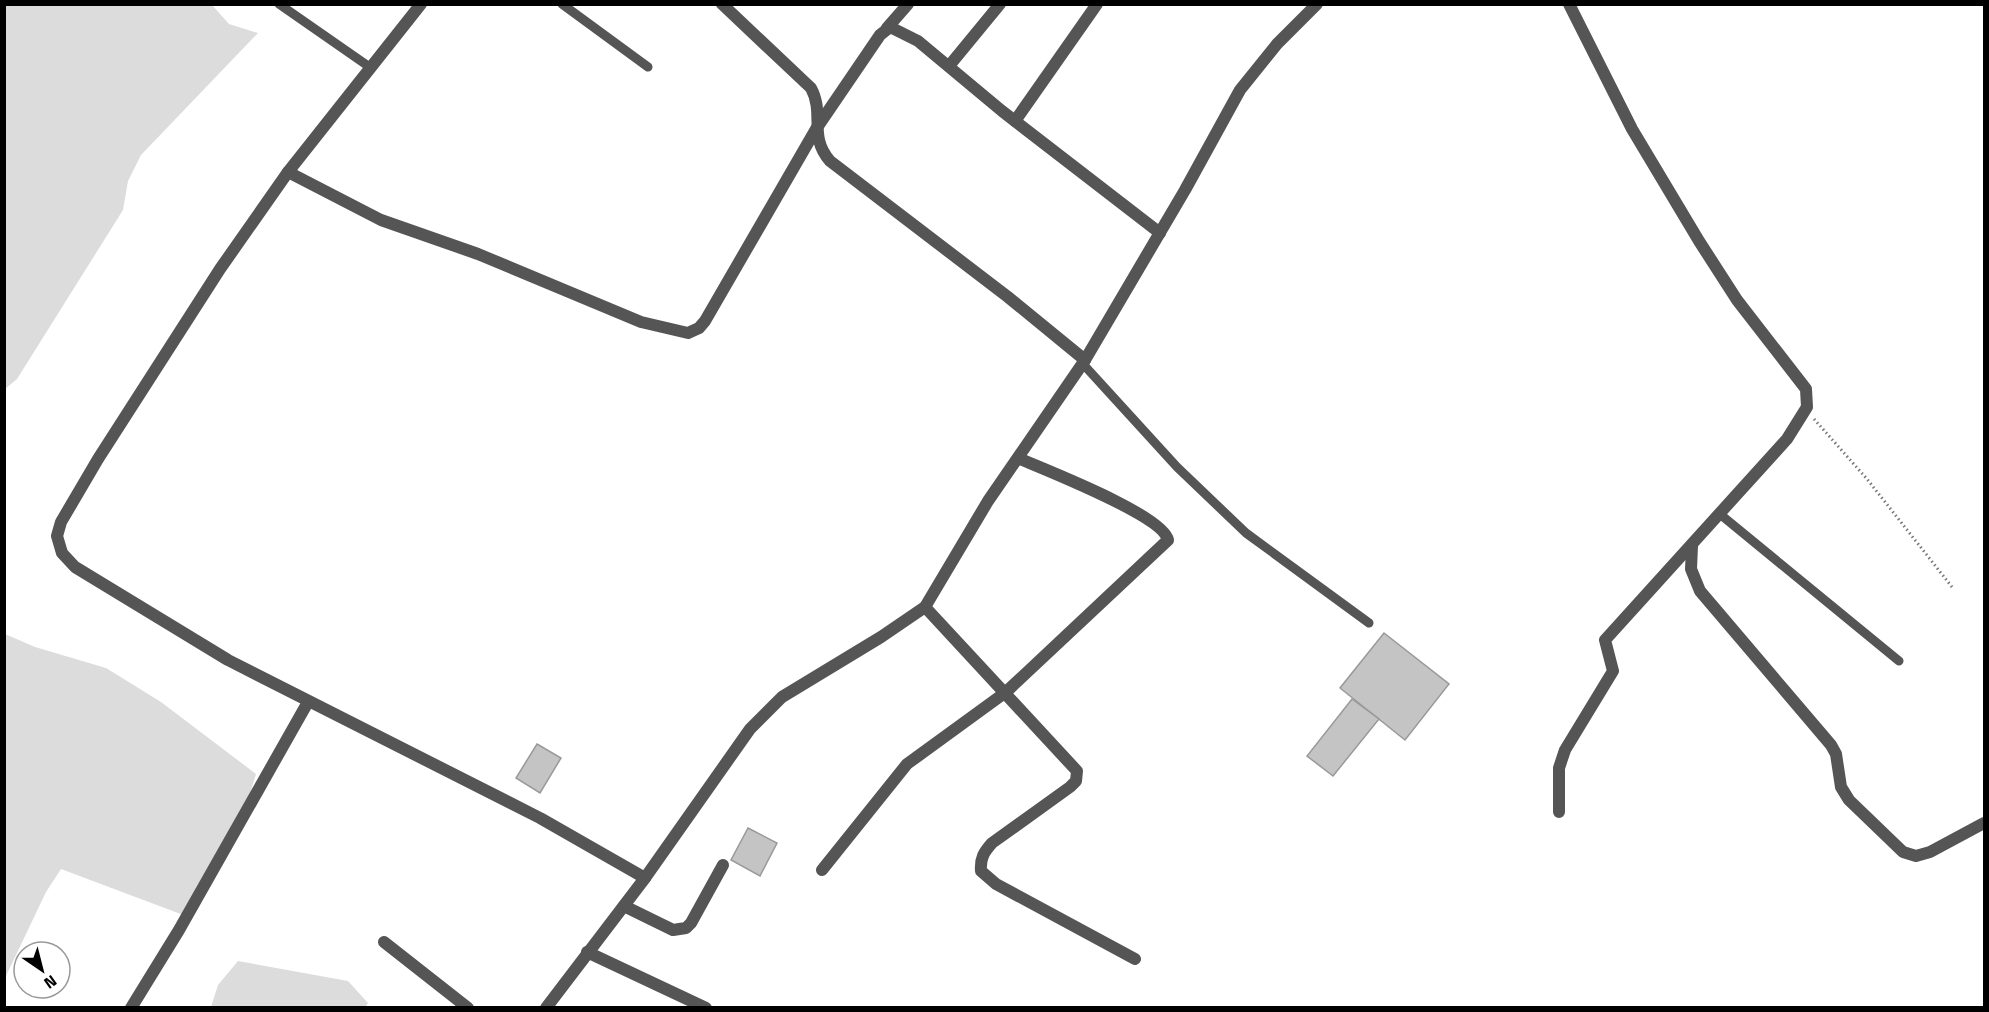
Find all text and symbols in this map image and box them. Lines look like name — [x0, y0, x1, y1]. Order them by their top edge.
north arrow — [12, 940, 72, 1000]
text: N — [39, 969, 62, 995]

